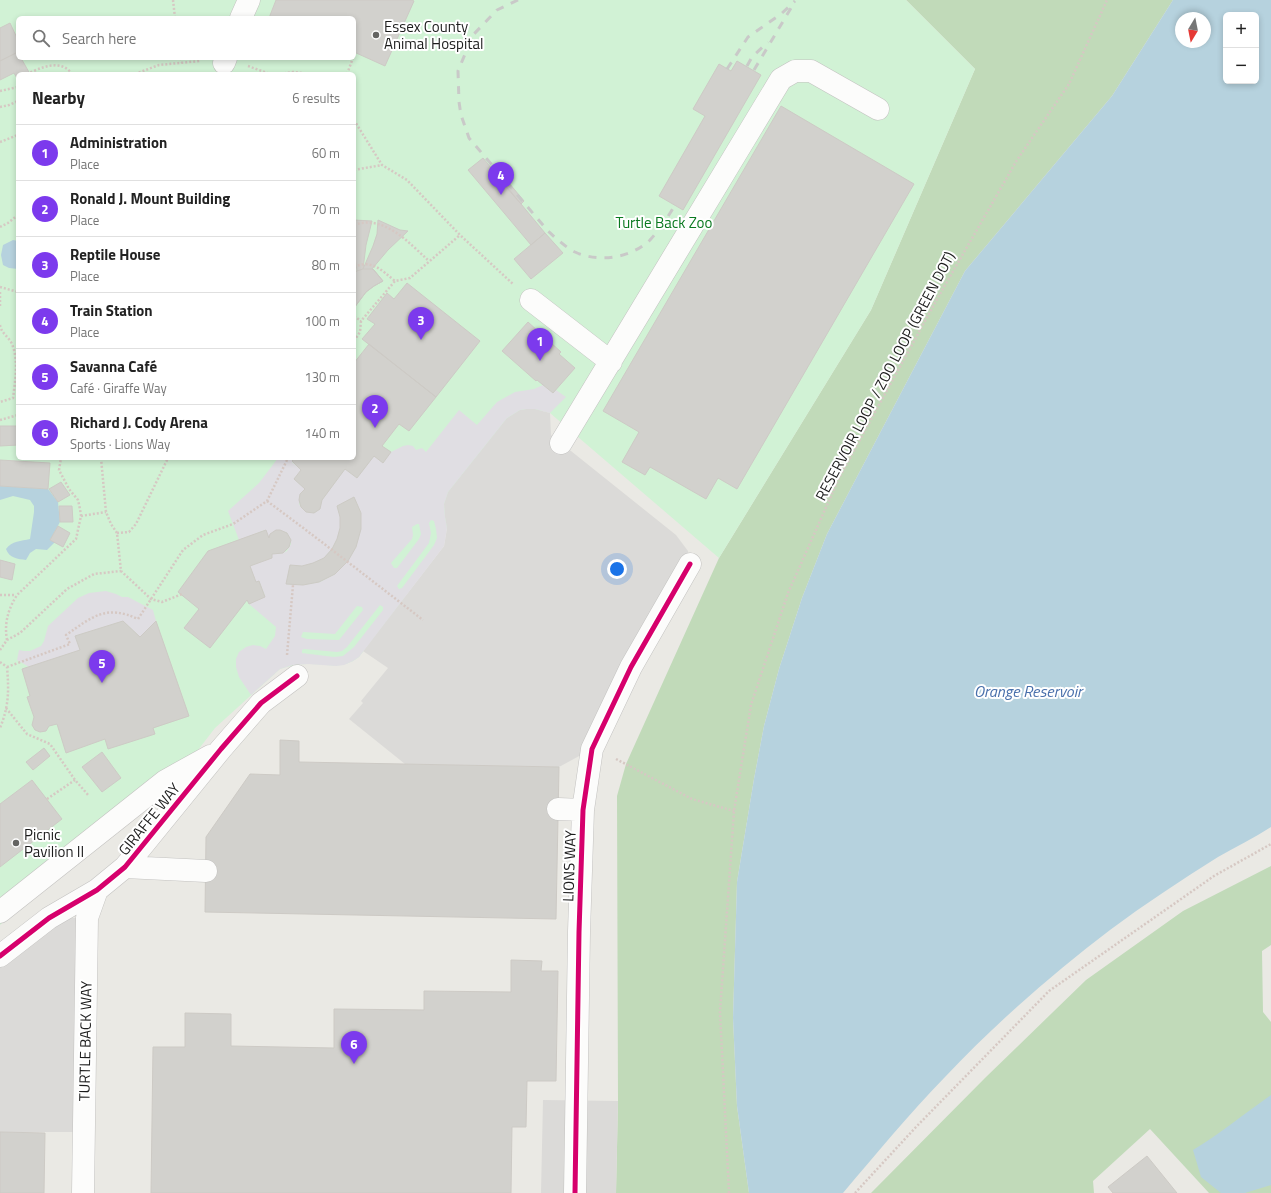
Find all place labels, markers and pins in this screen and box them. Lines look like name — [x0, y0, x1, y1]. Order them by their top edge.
place label: Essex County Animal Hospital — [384, 15, 483, 55]
marker: Essex County Animal Hospital — [371, 30, 381, 40]
pin: 4 — [488, 162, 514, 195]
pin: 3 — [408, 307, 434, 340]
pin: 1 — [527, 328, 553, 361]
pin: 2 — [362, 395, 388, 428]
pin: 5 — [89, 650, 115, 683]
place label: Picnic Pavilion II — [24, 823, 84, 863]
marker: Picnic Pavilion II — [11, 838, 21, 848]
pin: 6 — [341, 1031, 367, 1064]

